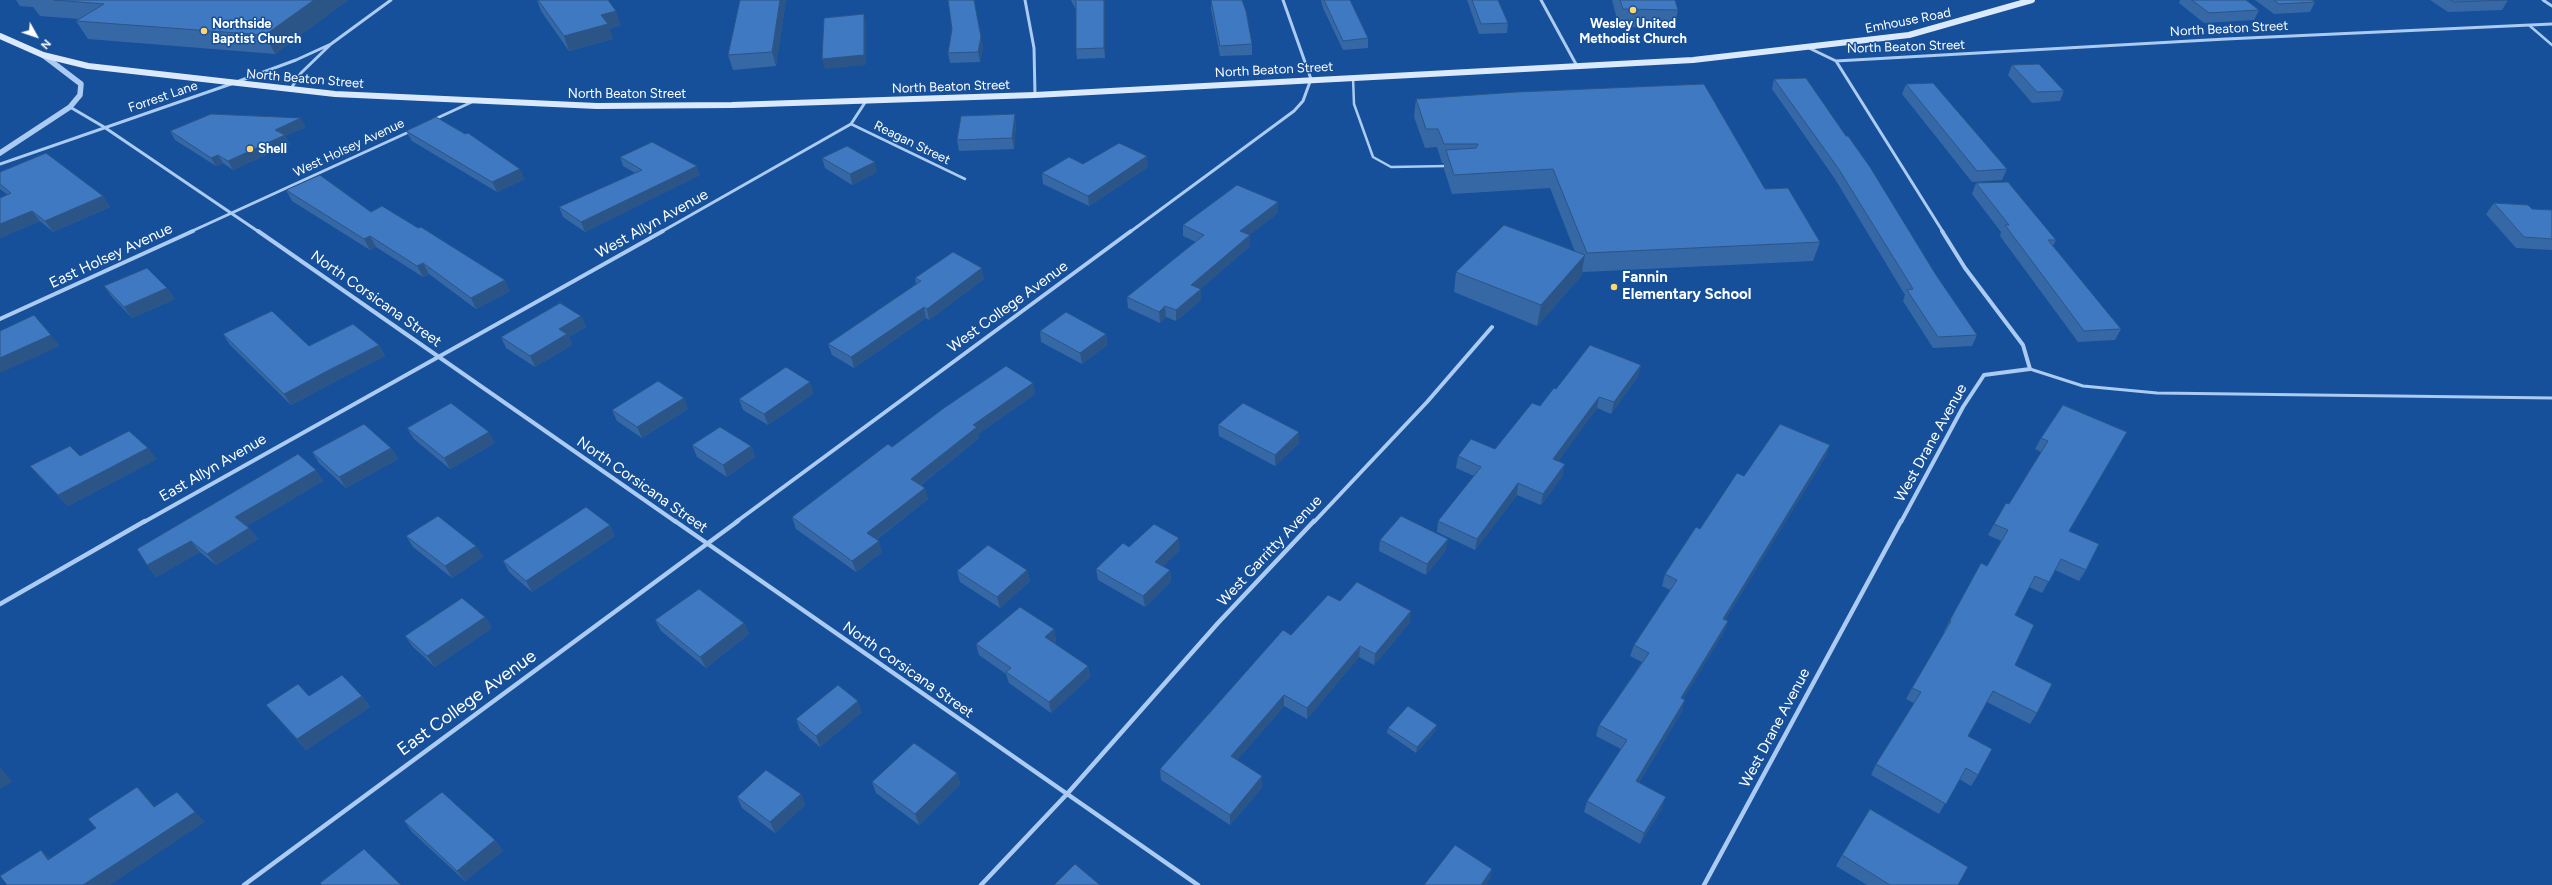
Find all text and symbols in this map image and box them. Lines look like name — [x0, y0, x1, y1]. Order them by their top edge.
marker: Wesley United Methodist Church — [1628, 5, 1638, 15]
street label: Emhouse Road — [1864, 5, 1952, 37]
north arrow — [16, 16, 56, 56]
place label: Northside Baptist Church — [212, 16, 301, 47]
place label: Wesley United Methodist Church — [1579, 16, 1687, 47]
street label: North Beaton Street — [2170, 18, 2288, 40]
marker: Northside Baptist Church — [199, 26, 209, 36]
text: N — [38, 37, 53, 51]
street label: North Beaton Street — [1847, 37, 1965, 57]
street label: North Beaton Street — [1215, 59, 1333, 81]
street label: North Beaton Street — [245, 66, 365, 92]
street label: North Beaton Street — [892, 77, 1010, 97]
street label: Forrest Lane — [126, 78, 200, 116]
street label: North Beaton Street — [568, 86, 686, 102]
street label: West Holsey Avenue — [291, 115, 407, 181]
street label: Reagan Street — [871, 118, 953, 168]
place label: Shell — [258, 141, 287, 157]
marker: Shell — [245, 144, 255, 154]
street label: West Allyn Avenue — [593, 186, 711, 262]
street label: East Holsey Avenue — [47, 220, 175, 292]
street label: North Corsicana Street — [307, 247, 445, 351]
street label: West College Avenue — [944, 257, 1072, 357]
place label: Fannin Elementary School — [1622, 269, 1751, 304]
marker: Fannin Elementary School — [1609, 282, 1619, 292]
street label: West Drane Avenue — [1891, 381, 1971, 505]
street label: East Allyn Avenue — [156, 430, 270, 506]
street label: North Corsicana Street — [573, 433, 711, 537]
street label: West Garritty Avenue — [1214, 492, 1326, 610]
street label: North Corsicana Street — [839, 618, 977, 722]
street label: East College Avenue — [393, 645, 541, 761]
street label: West Drane Avenue — [1736, 665, 1814, 791]

